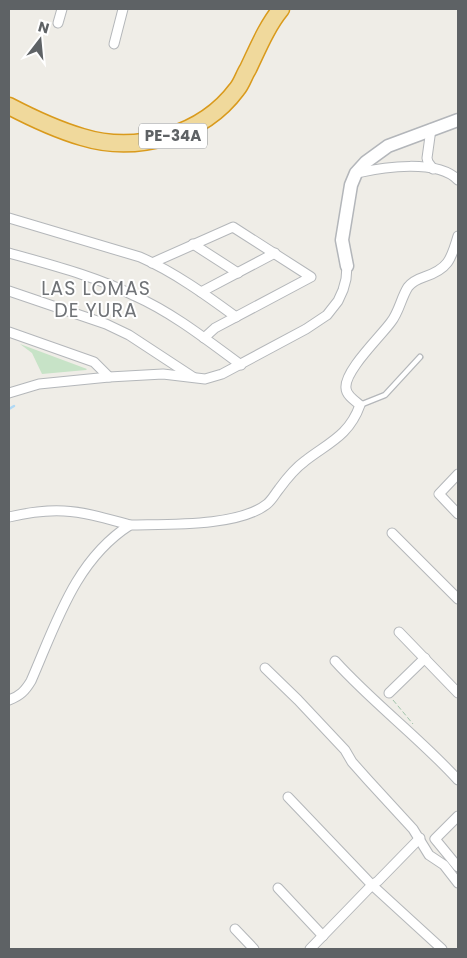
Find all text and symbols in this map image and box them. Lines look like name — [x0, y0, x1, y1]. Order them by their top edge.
north arrow — [15, 15, 65, 65]
text: N — [36, 16, 51, 39]
road number: PE-34A — [139, 124, 207, 148]
district label: LAS LOMAS DE YURA — [41, 275, 151, 324]

